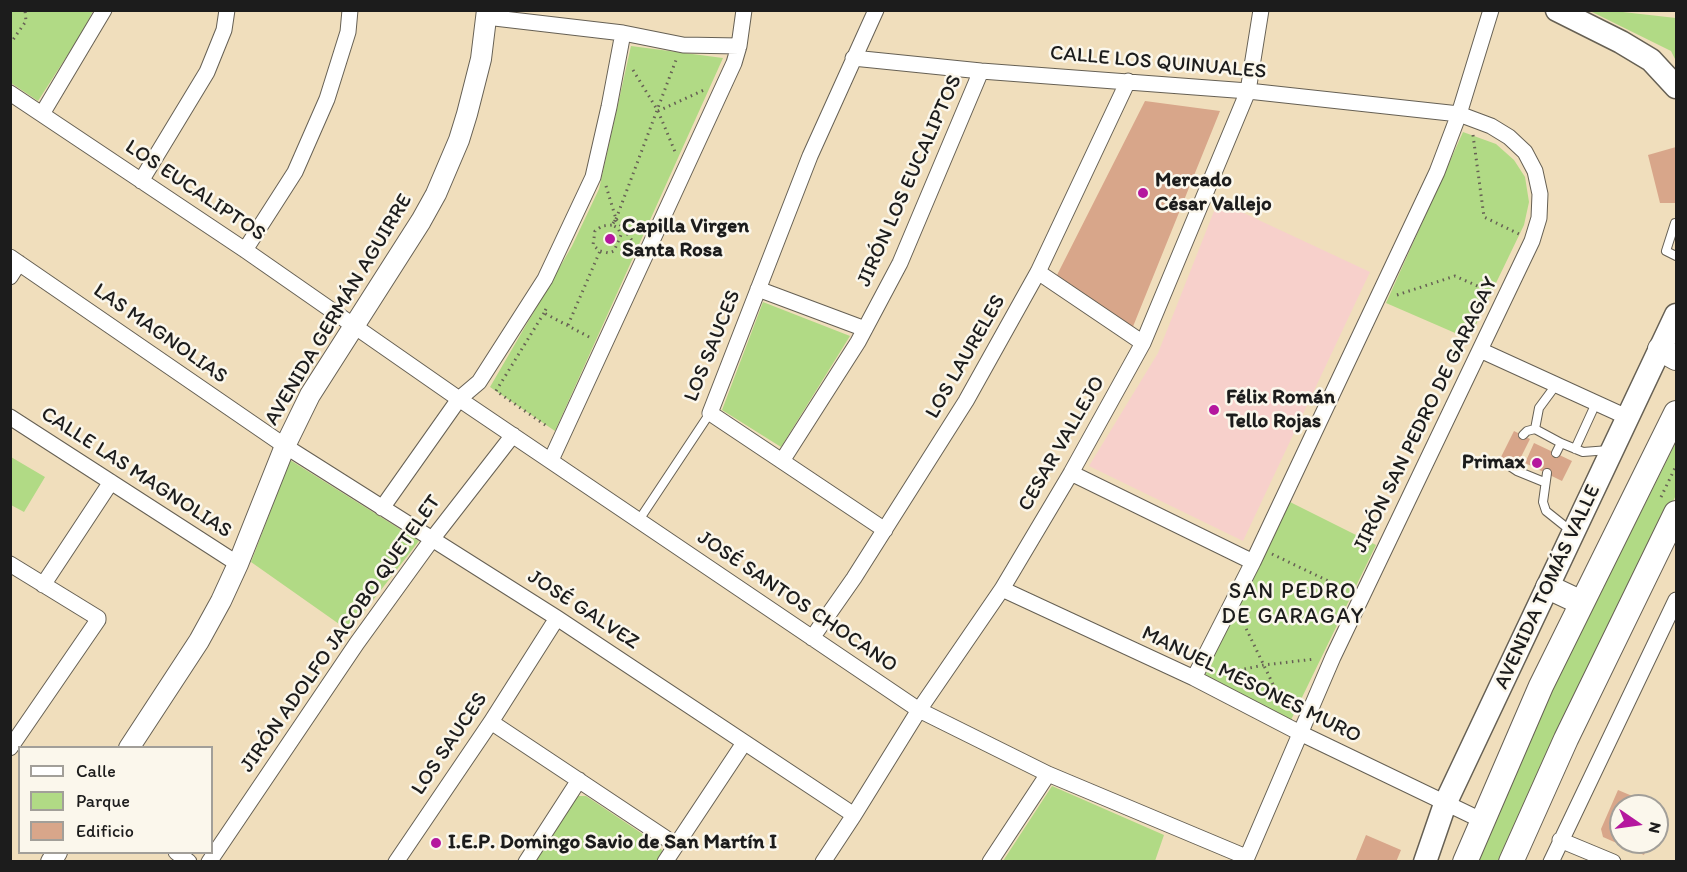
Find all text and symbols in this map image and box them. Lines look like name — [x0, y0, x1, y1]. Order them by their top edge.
street label: CALLE LOS QUINUALES — [1049, 41, 1267, 85]
street label: JIRÓN LOS EUCALIPTOS — [852, 71, 968, 291]
street label: LOS EUCALIPTOS — [120, 135, 270, 247]
place label: Mercado César Vallejo — [1155, 168, 1272, 218]
marker: Mercado César Vallejo — [1136, 186, 1150, 200]
street label: AVENIDA GERMÁN AGUIRRE — [260, 190, 418, 430]
place label: Capilla Virgen Santa Rosa — [622, 214, 749, 264]
marker: Capilla Virgen Santa Rosa — [603, 232, 617, 246]
street label: JIRÓN SAN PEDRO DE GARAGAY — [1348, 273, 1504, 557]
street label: LAS MAGNOLIAS — [88, 278, 232, 390]
street label: LOS SAUCES — [679, 286, 747, 406]
street label: LOS LAURELES — [920, 291, 1012, 423]
street label: CESAR VALLEJO — [1013, 372, 1111, 516]
place label: Félix Román Tello Rojas — [1226, 385, 1335, 435]
street label: CALLE LAS MAGNOLIAS — [36, 402, 236, 544]
marker: Félix Román Tello Rojas — [1207, 403, 1221, 417]
place label: Primax — [1462, 450, 1525, 476]
marker: Primax — [1530, 456, 1544, 470]
street label: AVENIDA TOMÁS VALLE — [1489, 481, 1607, 693]
street label: JIRÓN ADOLFO JACOBO QUETELET — [235, 490, 447, 778]
street label: JOSÉ SANTOS CHOCANO — [692, 526, 902, 678]
street label: JOSÉ GALVEZ — [522, 565, 644, 655]
district label: SAN PEDRO DE GARAGAY — [1220, 579, 1366, 630]
street label: MANUEL MESONES MURO — [1137, 621, 1365, 749]
street label: LOS SAUCES — [407, 688, 493, 800]
legend — [18, 746, 213, 854]
text: Calle — [76, 760, 116, 782]
text: Parque — [76, 790, 130, 812]
north arrow — [1609, 794, 1669, 854]
text: Edificio — [76, 820, 134, 842]
text: N — [1645, 820, 1666, 835]
place label: I.E.P. Domingo Savio de San Martín I — [448, 830, 777, 856]
marker: I.E.P. Domingo Savio de San Martín I — [429, 836, 443, 850]

